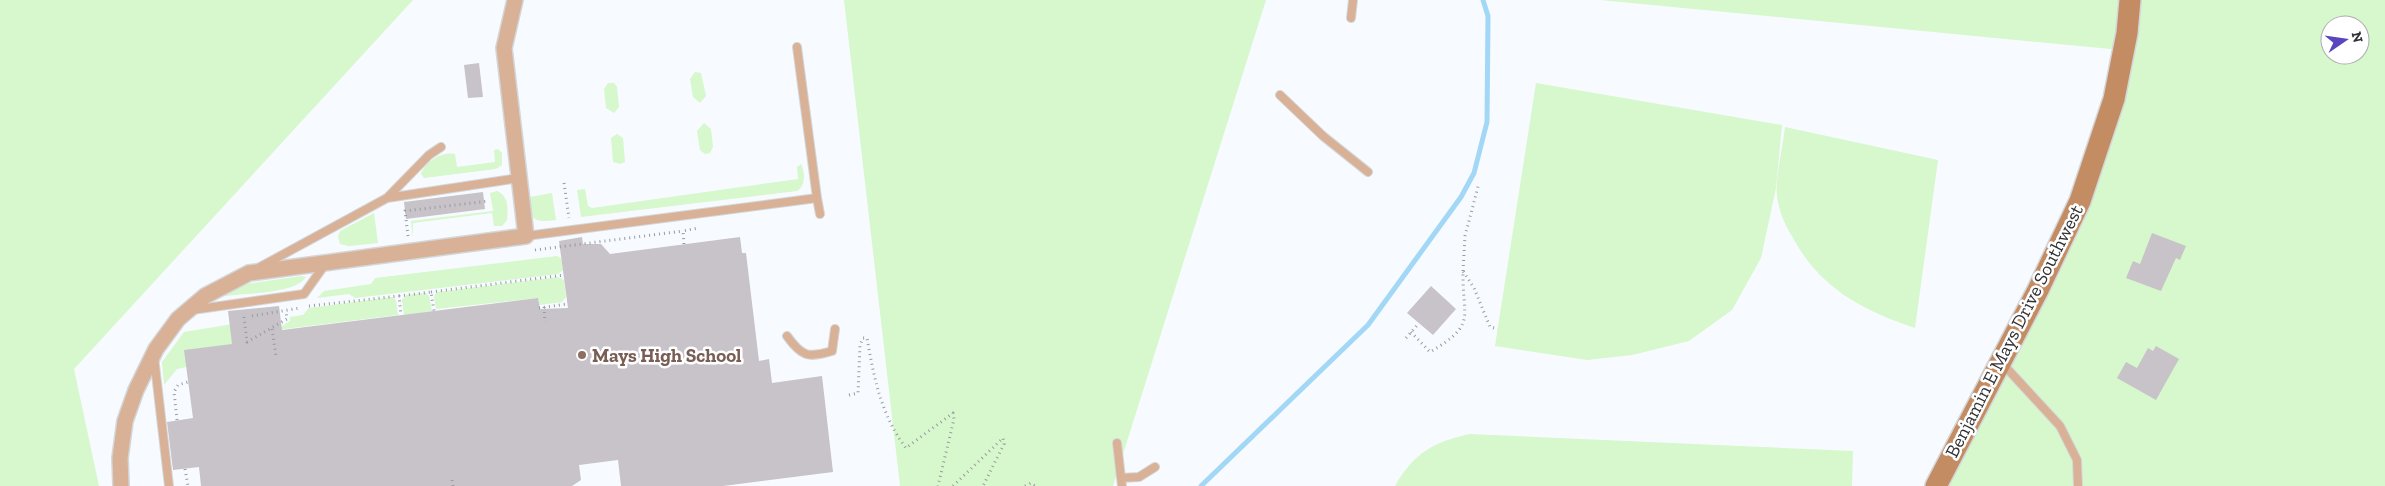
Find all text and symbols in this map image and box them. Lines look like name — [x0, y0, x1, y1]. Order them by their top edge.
north arrow — [2320, 15, 2370, 65]
text: N — [2348, 30, 2367, 45]
street label: Benjamin E Mays Drive Southwest — [1940, 201, 2088, 461]
place label: Mays High School — [592, 344, 742, 367]
marker: Mays High School — [576, 349, 588, 361]

